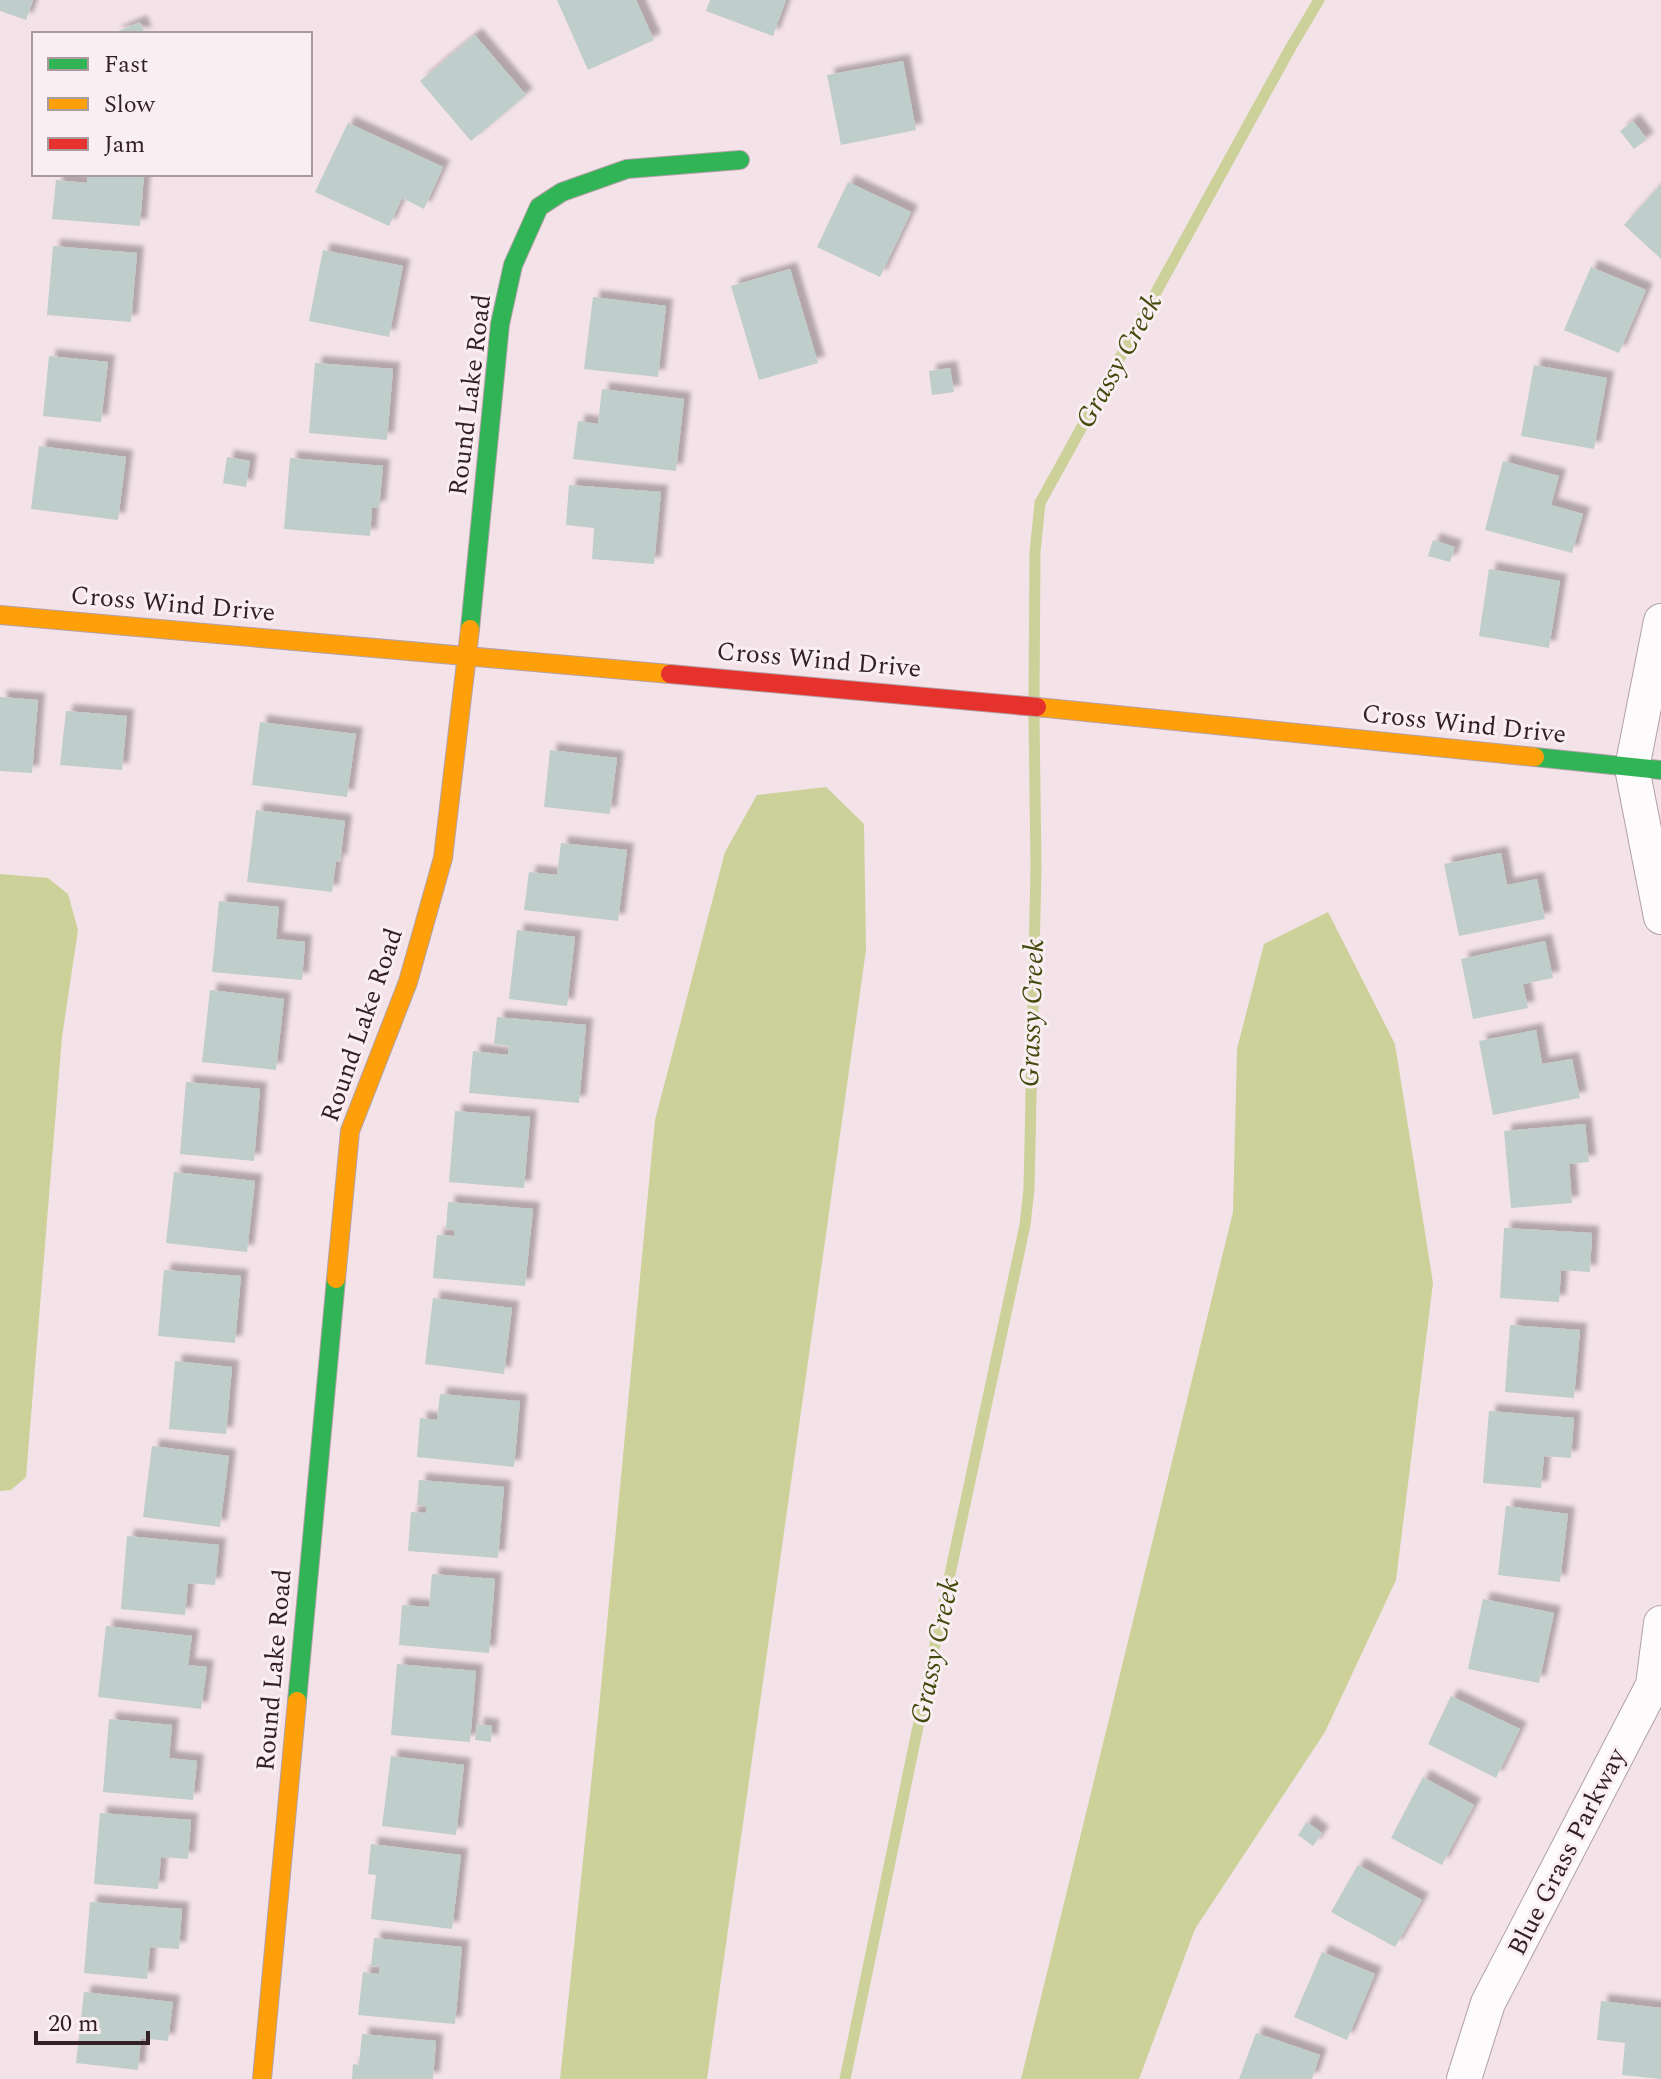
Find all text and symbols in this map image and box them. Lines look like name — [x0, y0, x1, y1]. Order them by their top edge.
legend — [32, 32, 312, 176]
text: Fast — [104, 47, 149, 83]
text: Slow — [104, 87, 156, 123]
text: Jam — [104, 127, 145, 163]
water label: Grassy Creek — [1064, 286, 1174, 436]
street label: Round Lake Road — [438, 292, 502, 498]
street label: Cross Wind Drive — [69, 575, 277, 633]
street label: Cross Wind Drive — [715, 631, 923, 689]
street label: Cross Wind Drive — [1360, 693, 1568, 755]
street label: Round Lake Road — [310, 923, 414, 1127]
water label: Grassy Creek — [1008, 938, 1056, 1088]
street label: Round Lake Road — [245, 1567, 303, 1773]
water label: Grassy Creek — [899, 1574, 971, 1728]
street label: Blue Grass Parkway — [1497, 1740, 1637, 1963]
scale bar — [36, 1995, 148, 2045]
text: 20 m — [48, 2006, 99, 2042]

